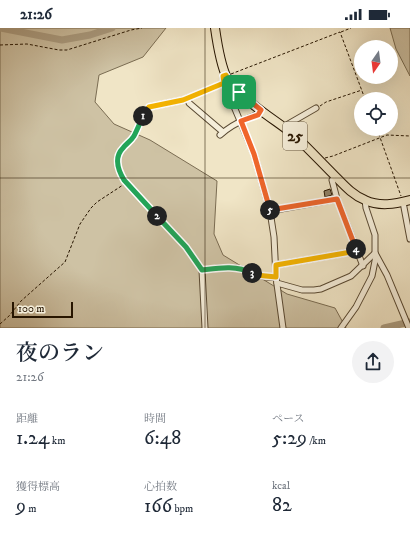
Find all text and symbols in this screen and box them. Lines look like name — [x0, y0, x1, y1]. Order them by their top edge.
text: 21:26 — [20, 5, 52, 24]
north arrow — [354, 40, 398, 84]
map controls — [354, 40, 398, 136]
pin — [222, 75, 256, 109]
icon: arrive — [228, 81, 250, 103]
button: locate — [354, 92, 398, 136]
pin: 1 — [133, 106, 153, 126]
text: 1 — [141, 109, 145, 123]
road number: 25 — [283, 122, 307, 150]
pin: 5 — [260, 200, 280, 220]
text: 5 — [267, 203, 273, 217]
pin: 2 — [147, 206, 167, 226]
text: 2 — [154, 209, 160, 223]
pin: 4 — [346, 239, 366, 259]
text: 4 — [353, 242, 359, 256]
pin: 3 — [242, 263, 262, 283]
text: 3 — [250, 266, 254, 280]
scale bar — [12, 300, 73, 319]
text: 100 m — [18, 302, 44, 316]
text: 夜のラン — [16, 340, 104, 367]
button: share — [352, 341, 394, 383]
text: 21:26 — [16, 369, 44, 385]
text: 距離 — [16, 412, 38, 426]
text: 時間 — [144, 412, 166, 426]
text: ペース — [272, 412, 304, 426]
text: 1.24 — [16, 426, 49, 451]
text: 6:48 — [144, 426, 181, 451]
text: 5:29 — [272, 426, 307, 451]
text: km — [49, 434, 66, 448]
text: /km — [307, 434, 326, 448]
text: kcal — [272, 479, 290, 493]
text: 獲得標高 — [16, 480, 60, 494]
text: 心拍数 — [144, 480, 177, 494]
text: 82 — [272, 493, 292, 518]
text: 9 — [16, 494, 26, 519]
text: 166 — [144, 494, 172, 519]
text: m — [26, 502, 37, 516]
text: bpm — [172, 502, 193, 516]

